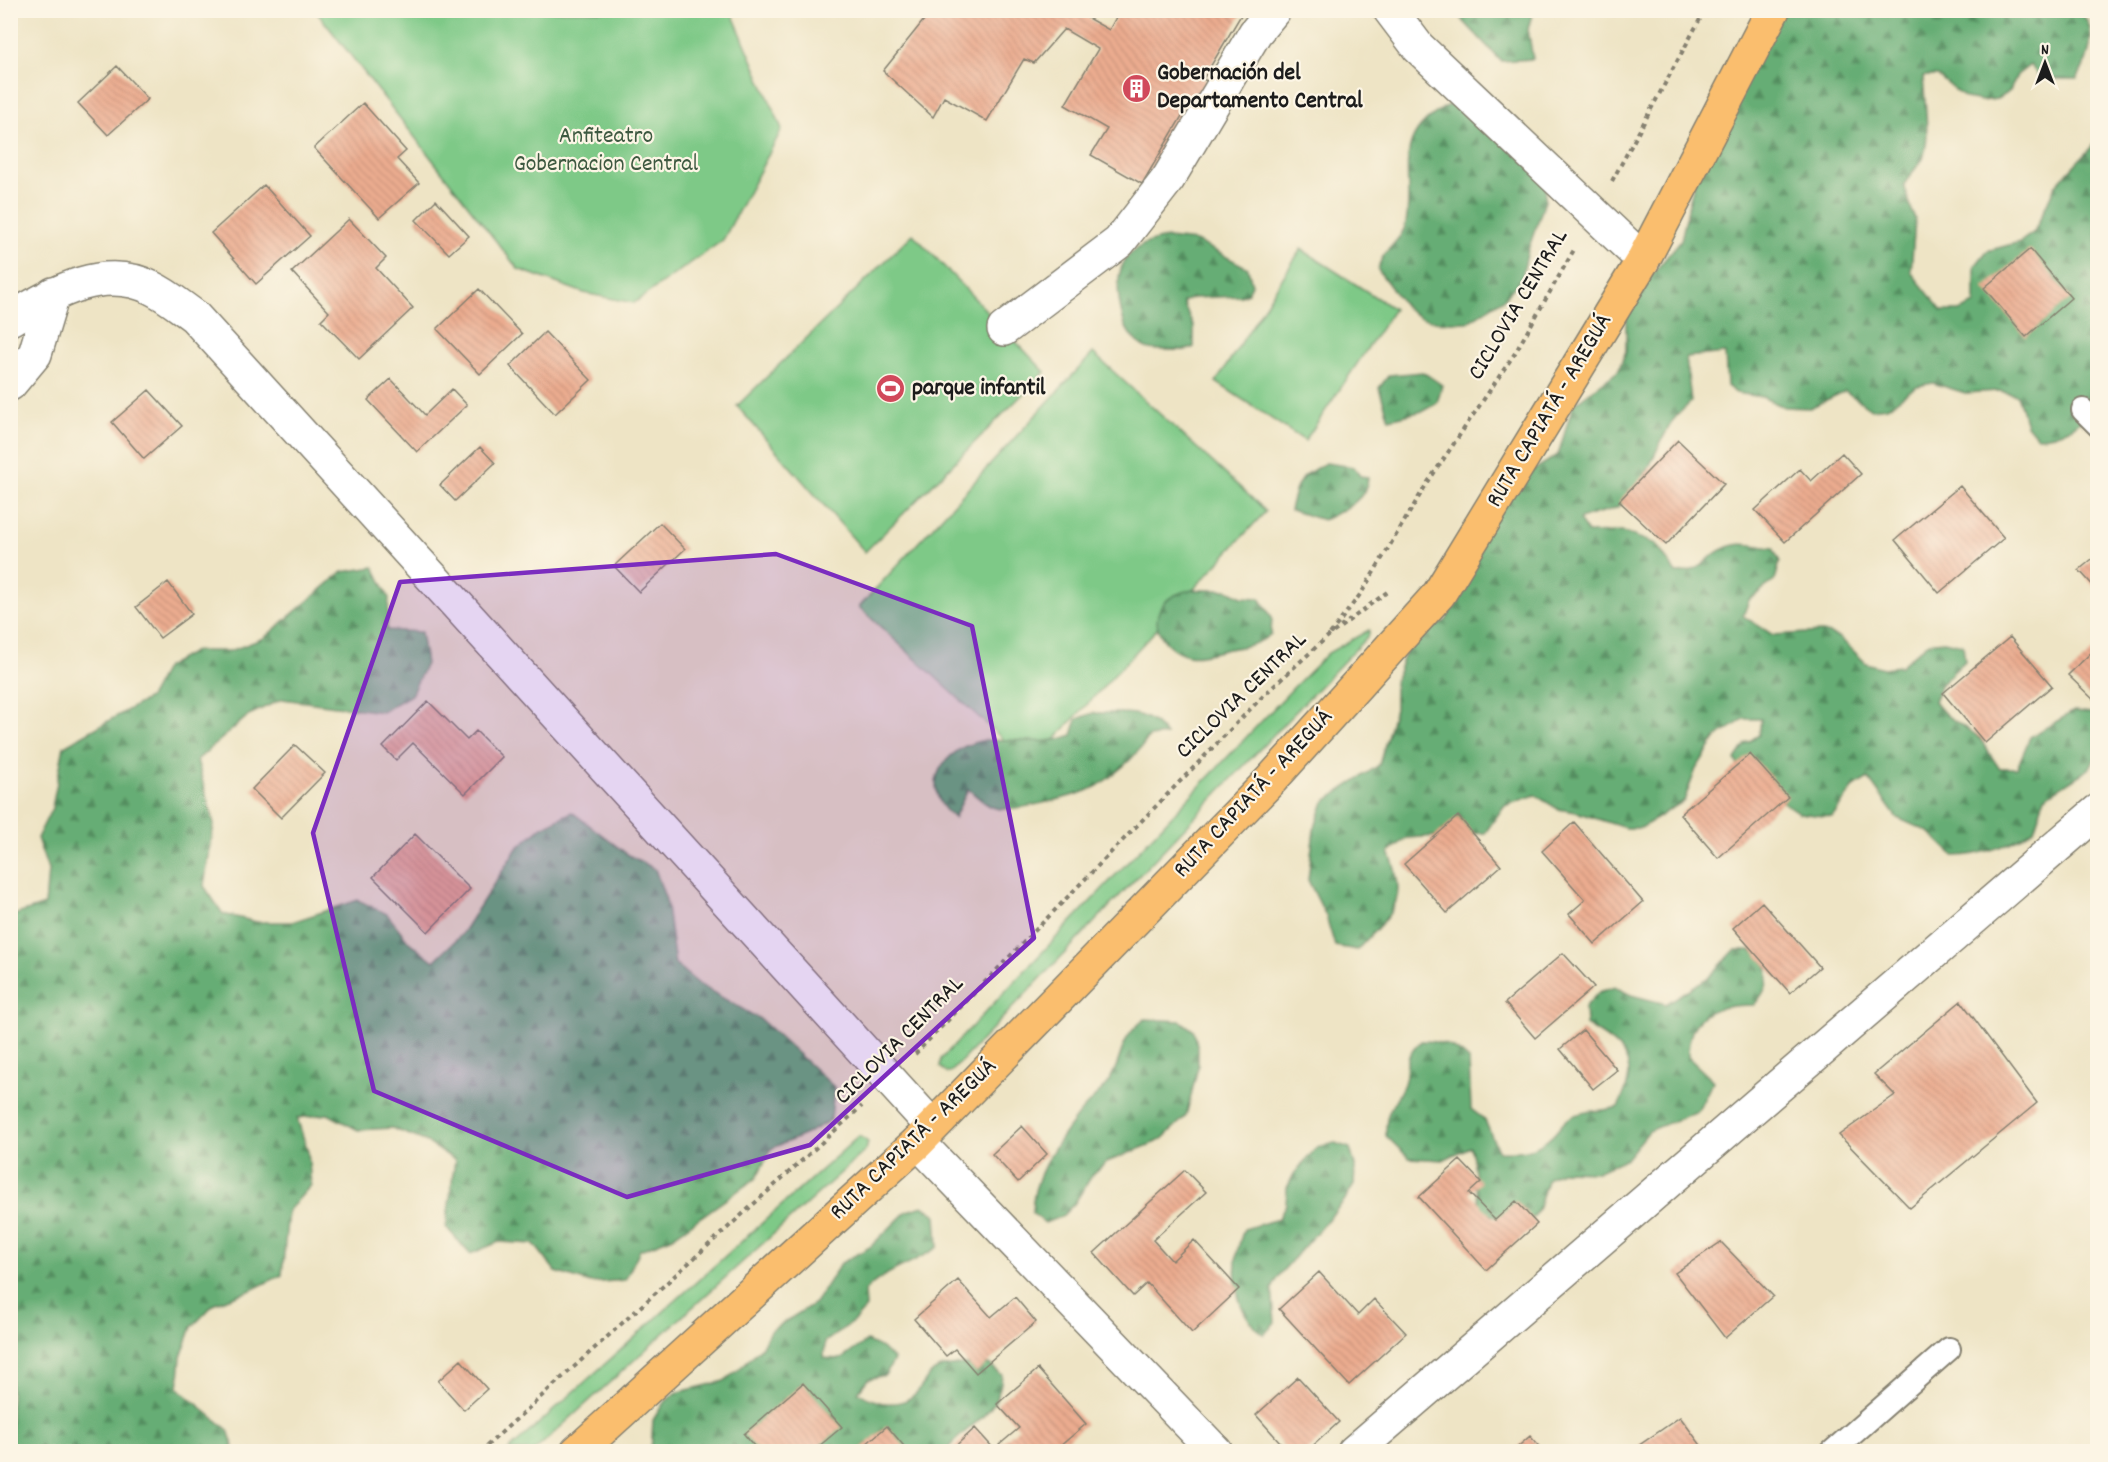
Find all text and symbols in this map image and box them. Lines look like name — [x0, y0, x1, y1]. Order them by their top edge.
north arrow — [2015, 33, 2075, 93]
text: N — [2041, 39, 2049, 62]
place label: Gobernación del Departamento Central — [1157, 57, 1363, 119]
building icon: Gobernación del Departamento Central — [1120, 72, 1152, 104]
park label: Anfiteatro Gobernacion Central — [514, 120, 699, 182]
street label: CICLOVIA CENTRAL — [1460, 223, 1578, 387]
street label: RUTA CAPIATÁ - AREGUÁ — [1479, 308, 1621, 514]
place label: parque infantil — [912, 372, 1046, 406]
sports icon: parque infantil — [875, 373, 907, 405]
street label: CICLOVIA CENTRAL — [1169, 624, 1315, 768]
street label: RUTA CAPIATÁ - AREGUÁ — [1166, 702, 1342, 886]
street label: CICLOVIA CENTRAL — [827, 968, 973, 1114]
street label: RUTA CAPIATÁ - AREGUÁ — [823, 1051, 1005, 1229]

